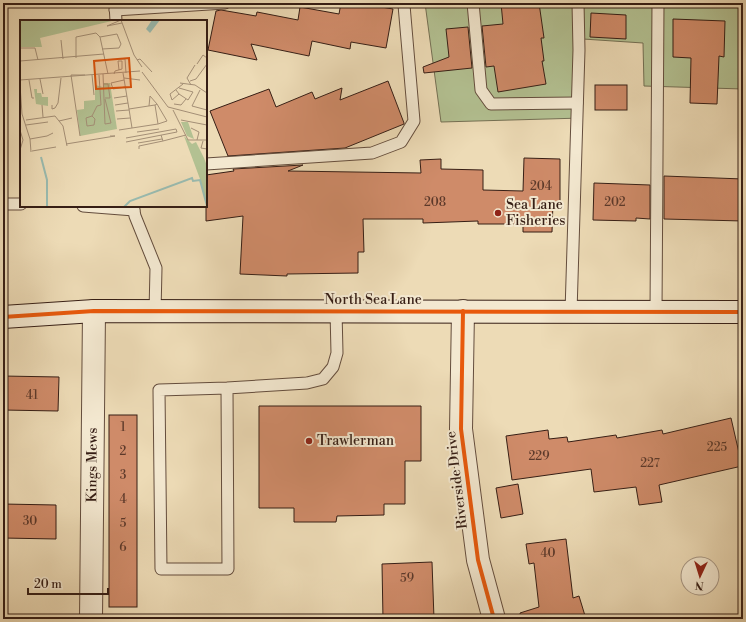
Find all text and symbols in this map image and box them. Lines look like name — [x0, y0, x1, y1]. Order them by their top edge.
inset map — [20, 20, 207, 207]
house number: 204 — [530, 179, 552, 194]
house number: 208 — [424, 195, 446, 210]
house number: 202 — [604, 195, 626, 210]
place label: Sea Lane Fisheries — [506, 196, 565, 230]
marker: Sea Lane Fisheries — [493, 208, 503, 218]
street label: North Sea Lane — [324, 291, 422, 309]
house number: 41 — [26, 388, 39, 403]
house number: 1 — [120, 420, 126, 435]
street label: Kings Mews — [83, 427, 102, 503]
street label: Riverside Drive — [442, 430, 472, 530]
place label: Trawlerman — [317, 432, 395, 450]
marker: Trawlerman — [304, 436, 314, 446]
house number: 225 — [707, 440, 728, 455]
house number: 2 — [120, 444, 127, 459]
house number: 229 — [529, 449, 549, 464]
house number: 227 — [640, 456, 660, 471]
house number: 3 — [120, 468, 127, 483]
house number: 4 — [119, 492, 127, 507]
house number: 30 — [23, 514, 37, 529]
house number: 5 — [120, 516, 127, 531]
house number: 6 — [119, 540, 127, 555]
house number: 40 — [540, 546, 556, 561]
north arrow — [680, 556, 720, 596]
scale bar — [28, 570, 108, 596]
house number: 59 — [400, 571, 414, 586]
text: 20 m — [34, 577, 62, 592]
text: N — [694, 578, 704, 592]

